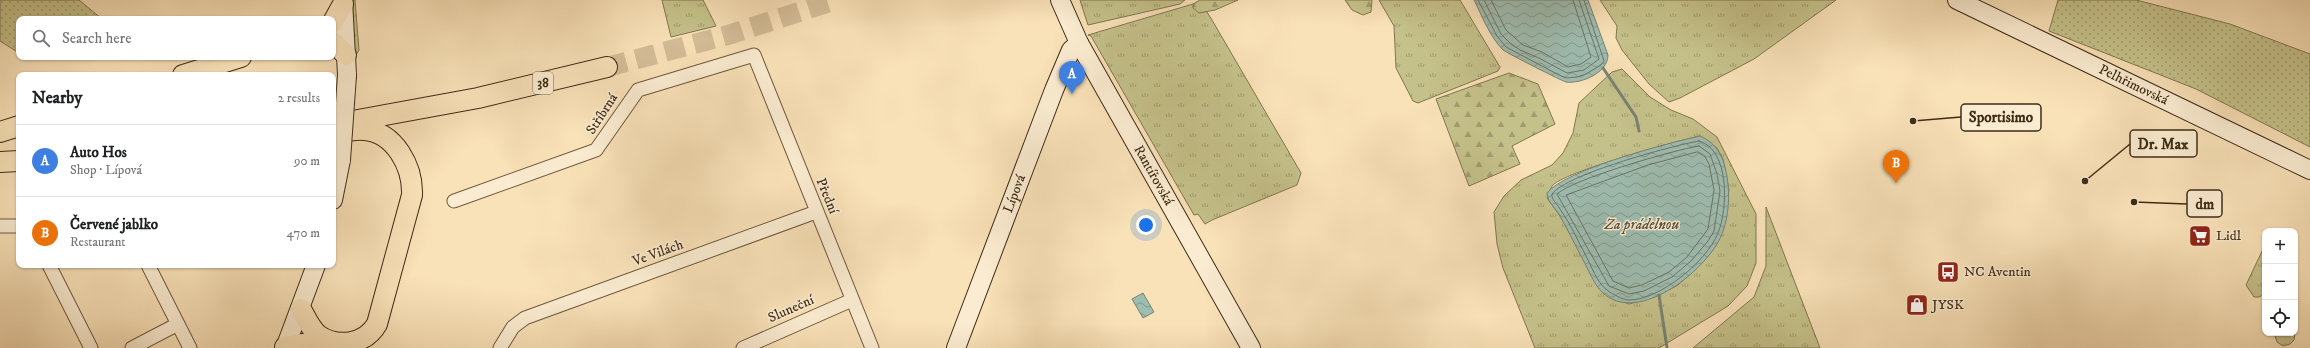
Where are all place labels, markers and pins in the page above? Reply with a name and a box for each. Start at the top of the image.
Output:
pin: A [1059,61,1085,94]
callout: Sportisimo [1961,104,2041,131]
callout: Dr. Max [2130,130,2197,157]
pin: B [1883,150,1909,183]
callout: dm [2187,190,2222,217]
supermarket icon: Lidl [2187,223,2213,249]
place label: Lidl [2216,227,2242,245]
bus stop icon: NC Aventin [1935,259,1961,285]
place label: NC Aventin [1964,263,2032,281]
shop icon: JYSK [1904,292,1930,318]
place label: JYSK [1930,296,1964,314]

